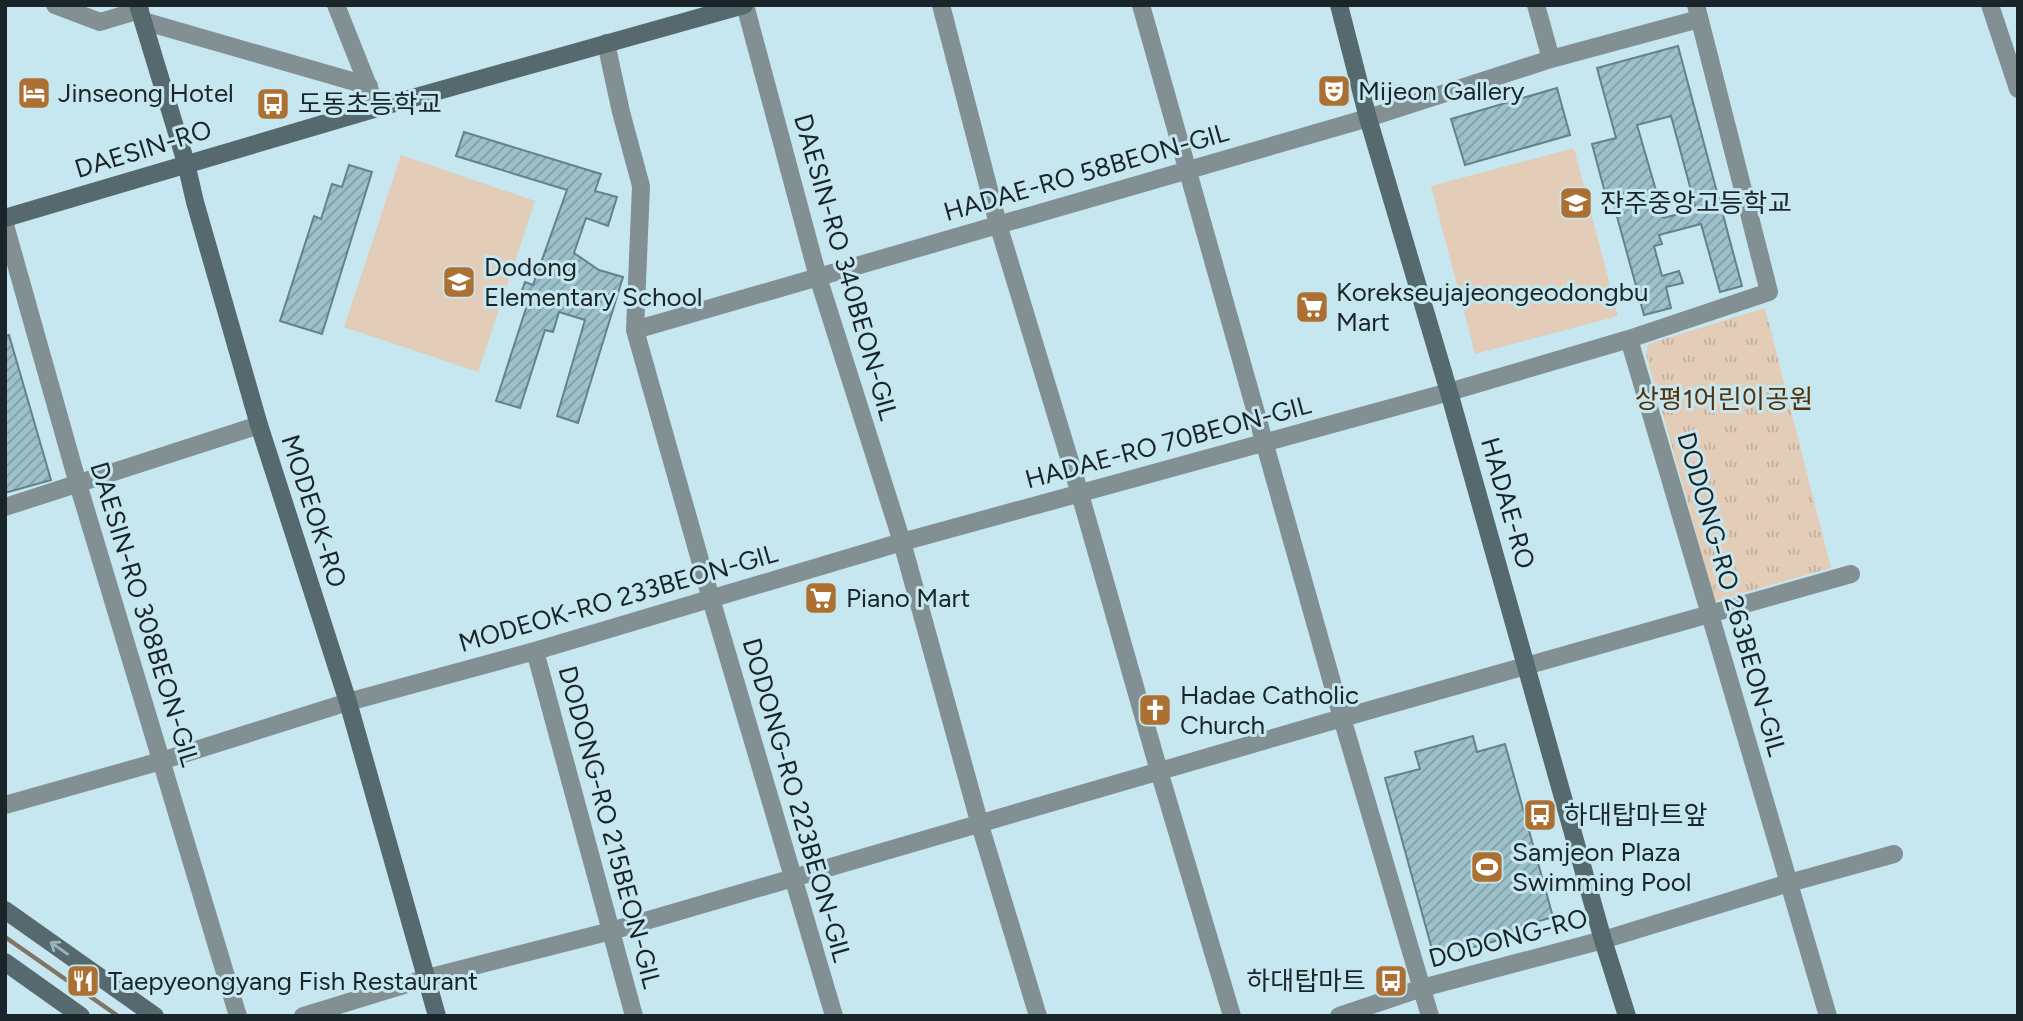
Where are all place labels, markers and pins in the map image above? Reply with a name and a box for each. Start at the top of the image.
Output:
theatre icon: Mijeon Gallery [1315,72,1353,110]
hotel icon: Jinseong Hotel [15,74,53,112]
place label: Mijeon Gallery [1358,75,1525,107]
place label: Jinseong Hotel [58,77,234,109]
bus stop icon: 도동초등학교 [254,85,292,123]
place label: 도동초등학교 [298,88,442,120]
school or university icon: 잔주중앙고등학교 [1557,184,1595,222]
place label: 잔주중앙고등학교 [1600,187,1791,219]
place label: Dodong Elementary School [484,251,702,313]
school or university icon: Dodong Elementary School [440,263,478,301]
place label: Korekseujajeongeodongbu Mart [1336,276,1649,338]
supermarket icon: Korekseujajeongeodongbu Mart [1293,288,1331,326]
supermarket icon: Piano Mart [802,579,840,617]
place label: Piano Mart [846,582,970,614]
place label: Hadae Catholic Church [1180,679,1359,741]
church icon: Hadae Catholic Church [1136,691,1174,729]
bus stop icon: 하대탑마트앞 [1521,796,1559,834]
place label: 하대탑마트앞 [1564,799,1708,831]
place label: Samjeon Plaza Swimming Pool [1512,836,1692,898]
sports icon: Samjeon Plaza Swimming Pool [1468,848,1506,886]
restaurant icon: Taepyeongyang Fish Restaurant [64,962,102,1000]
bus stop icon: 하대탑마트 [1372,962,1410,1000]
place label: Taepyeongyang Fish Restaurant [108,965,478,997]
place label: 하대탑마트 [1246,965,1366,997]

